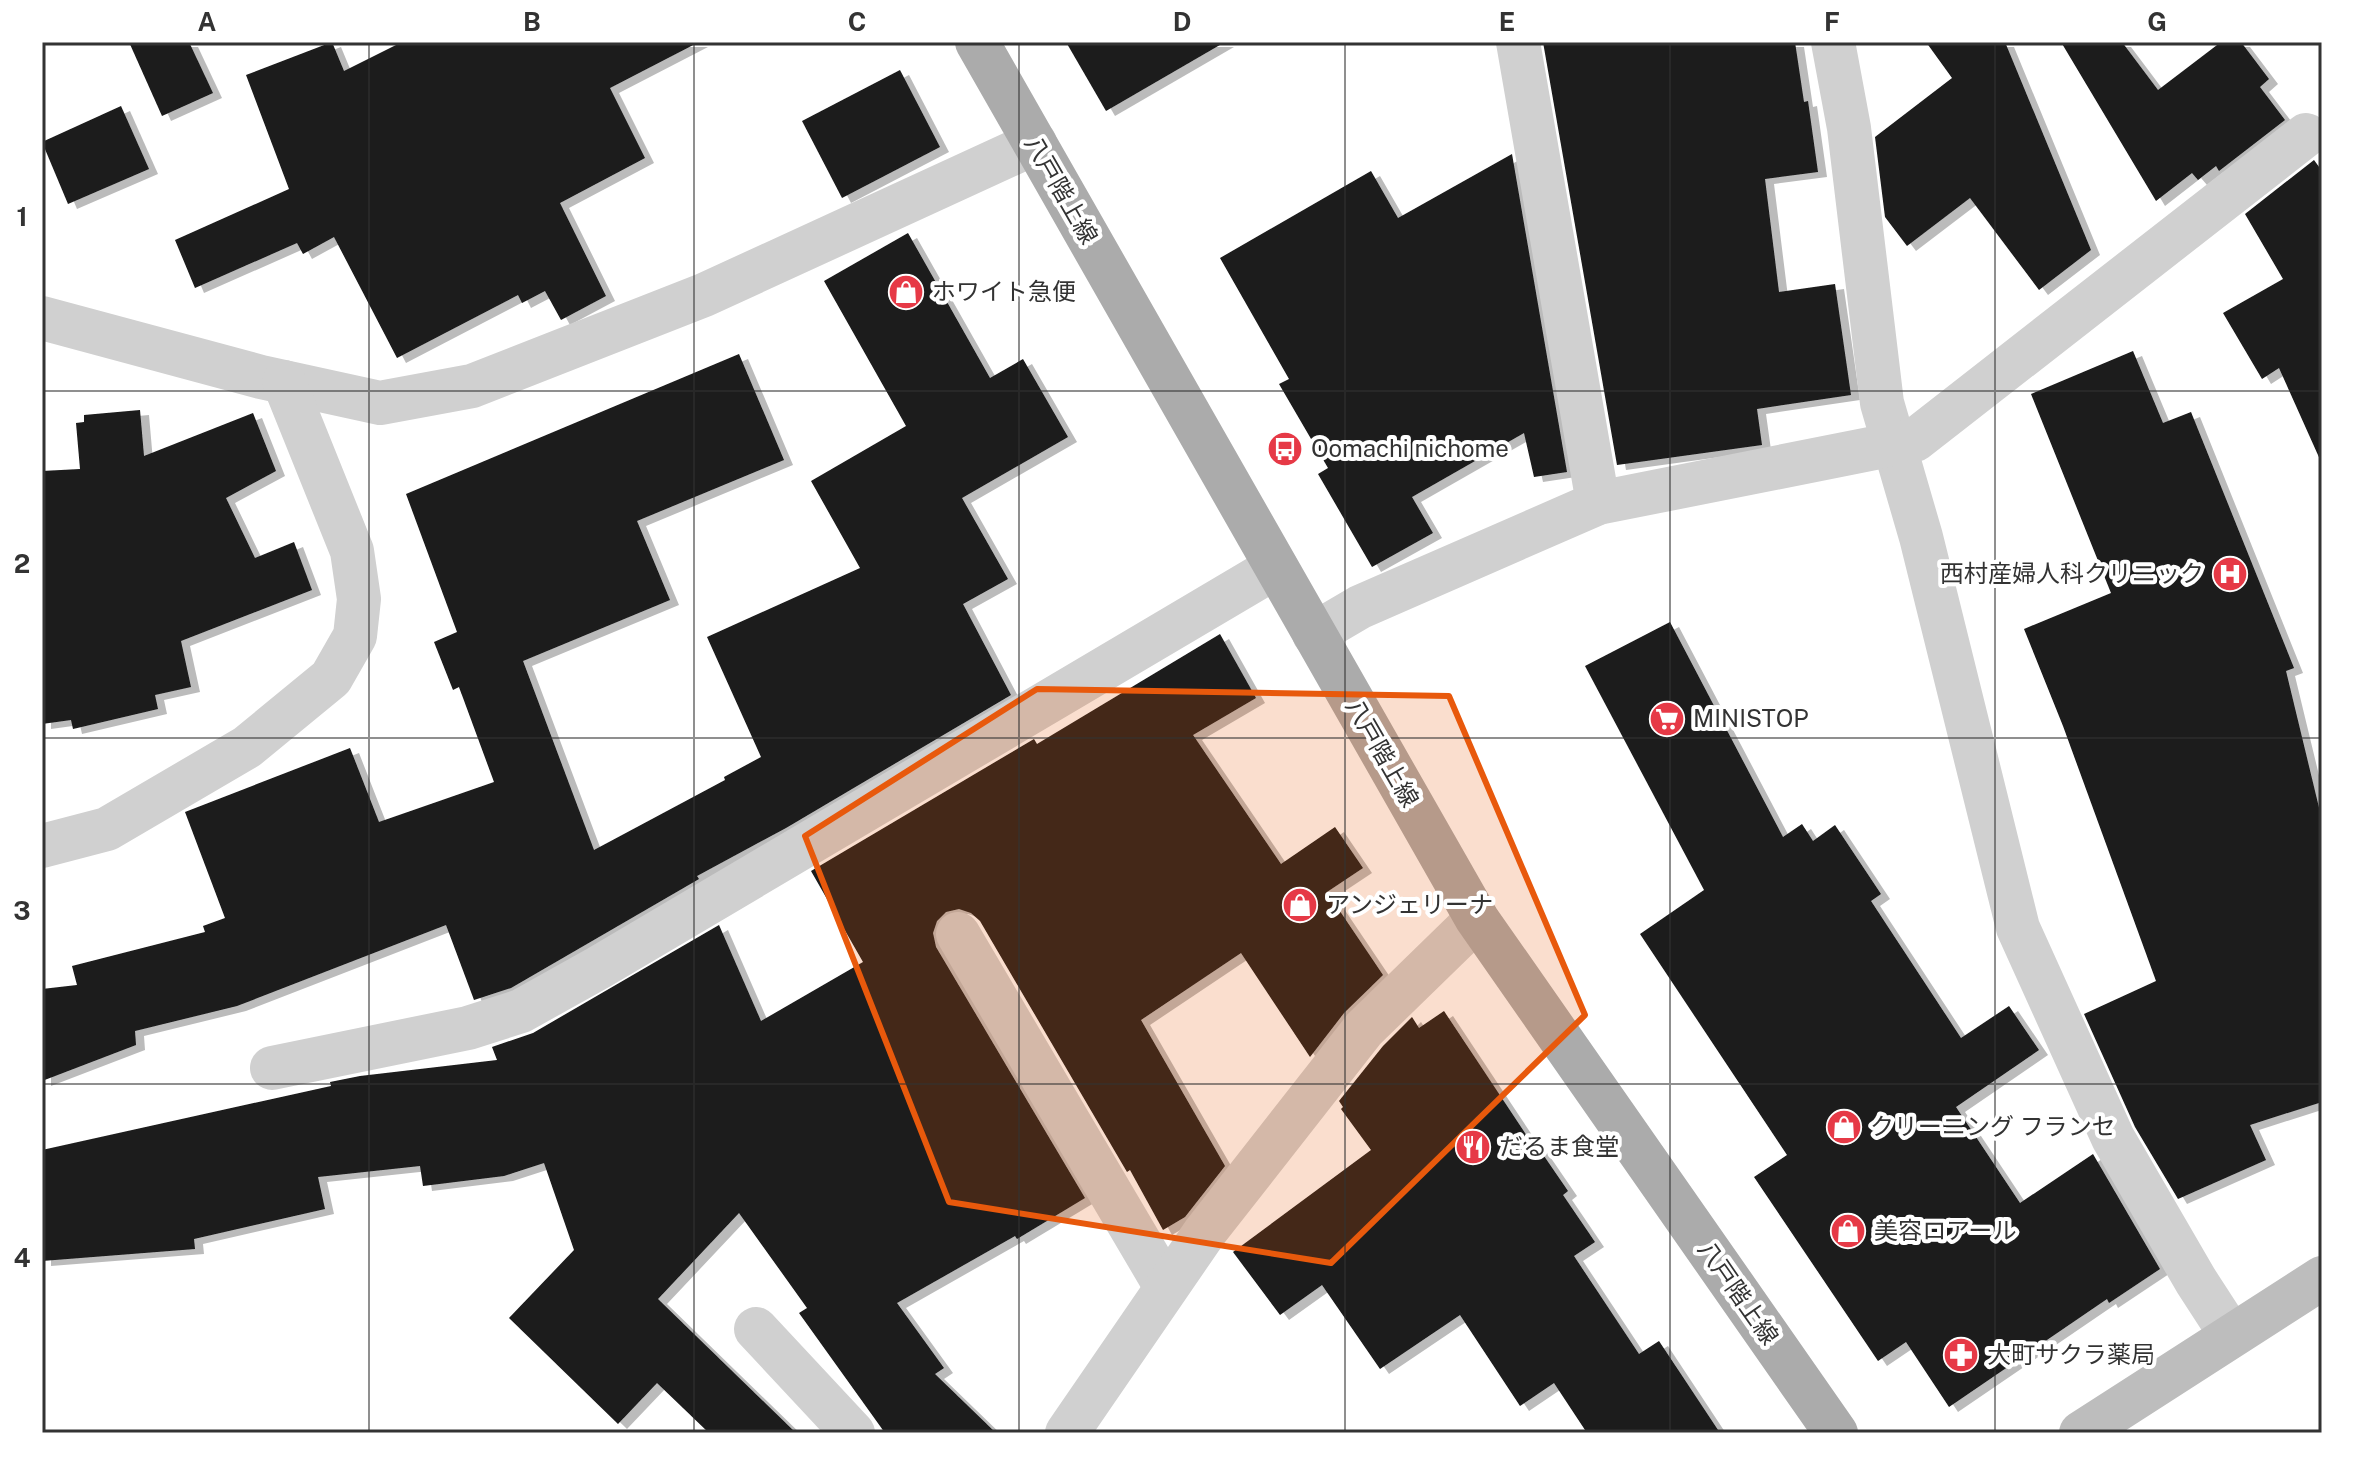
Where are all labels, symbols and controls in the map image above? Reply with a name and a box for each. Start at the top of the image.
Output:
text: A [198,6,217,37]
text: B [523,6,541,37]
text: C [848,6,866,37]
text: D [1173,6,1191,37]
text: E [1499,6,1515,37]
text: F [1824,6,1840,37]
text: G [2147,6,2167,37]
street label: 八戸階上線 [1020,131,1104,248]
text: 1 [16,201,28,232]
shop icon: ホワイト急便 [887,273,925,311]
place label: ホワイト急便 [932,277,1076,305]
bus stop icon: Oomachi nichome [1266,430,1304,468]
place label: Oomachi nichome [1311,434,1509,462]
text: 2 [14,548,30,579]
hospital icon: 西村産婦人科クリニック [2211,555,2249,593]
place label: 西村産婦人科クリニック [1940,559,2204,587]
street label: 八戸階上線 [1341,694,1425,811]
supermarket icon: MINISTOP [1648,700,1686,738]
place label: MINISTOP [1693,704,1809,732]
shop icon: アンジェリーナ [1281,886,1319,924]
place label: アンジェリーナ [1326,890,1493,918]
text: 3 [13,895,31,926]
shop icon: クリーニング フランセ [1825,1108,1863,1146]
place label: クリーニング フランセ [1870,1112,2116,1140]
restaurant icon: だるま食堂 [1454,1128,1492,1166]
place label: だるま食堂 [1499,1132,1619,1160]
shop icon: 美容ロアール [1829,1212,1867,1250]
place label: 美容ロアール [1874,1216,2017,1244]
street label: 八戸階上線 [1693,1235,1785,1350]
text: 4 [13,1242,31,1273]
pharmacy icon: 大町サクラ薬局 [1942,1336,1980,1374]
place label: 大町サクラ薬局 [1987,1340,2155,1368]

